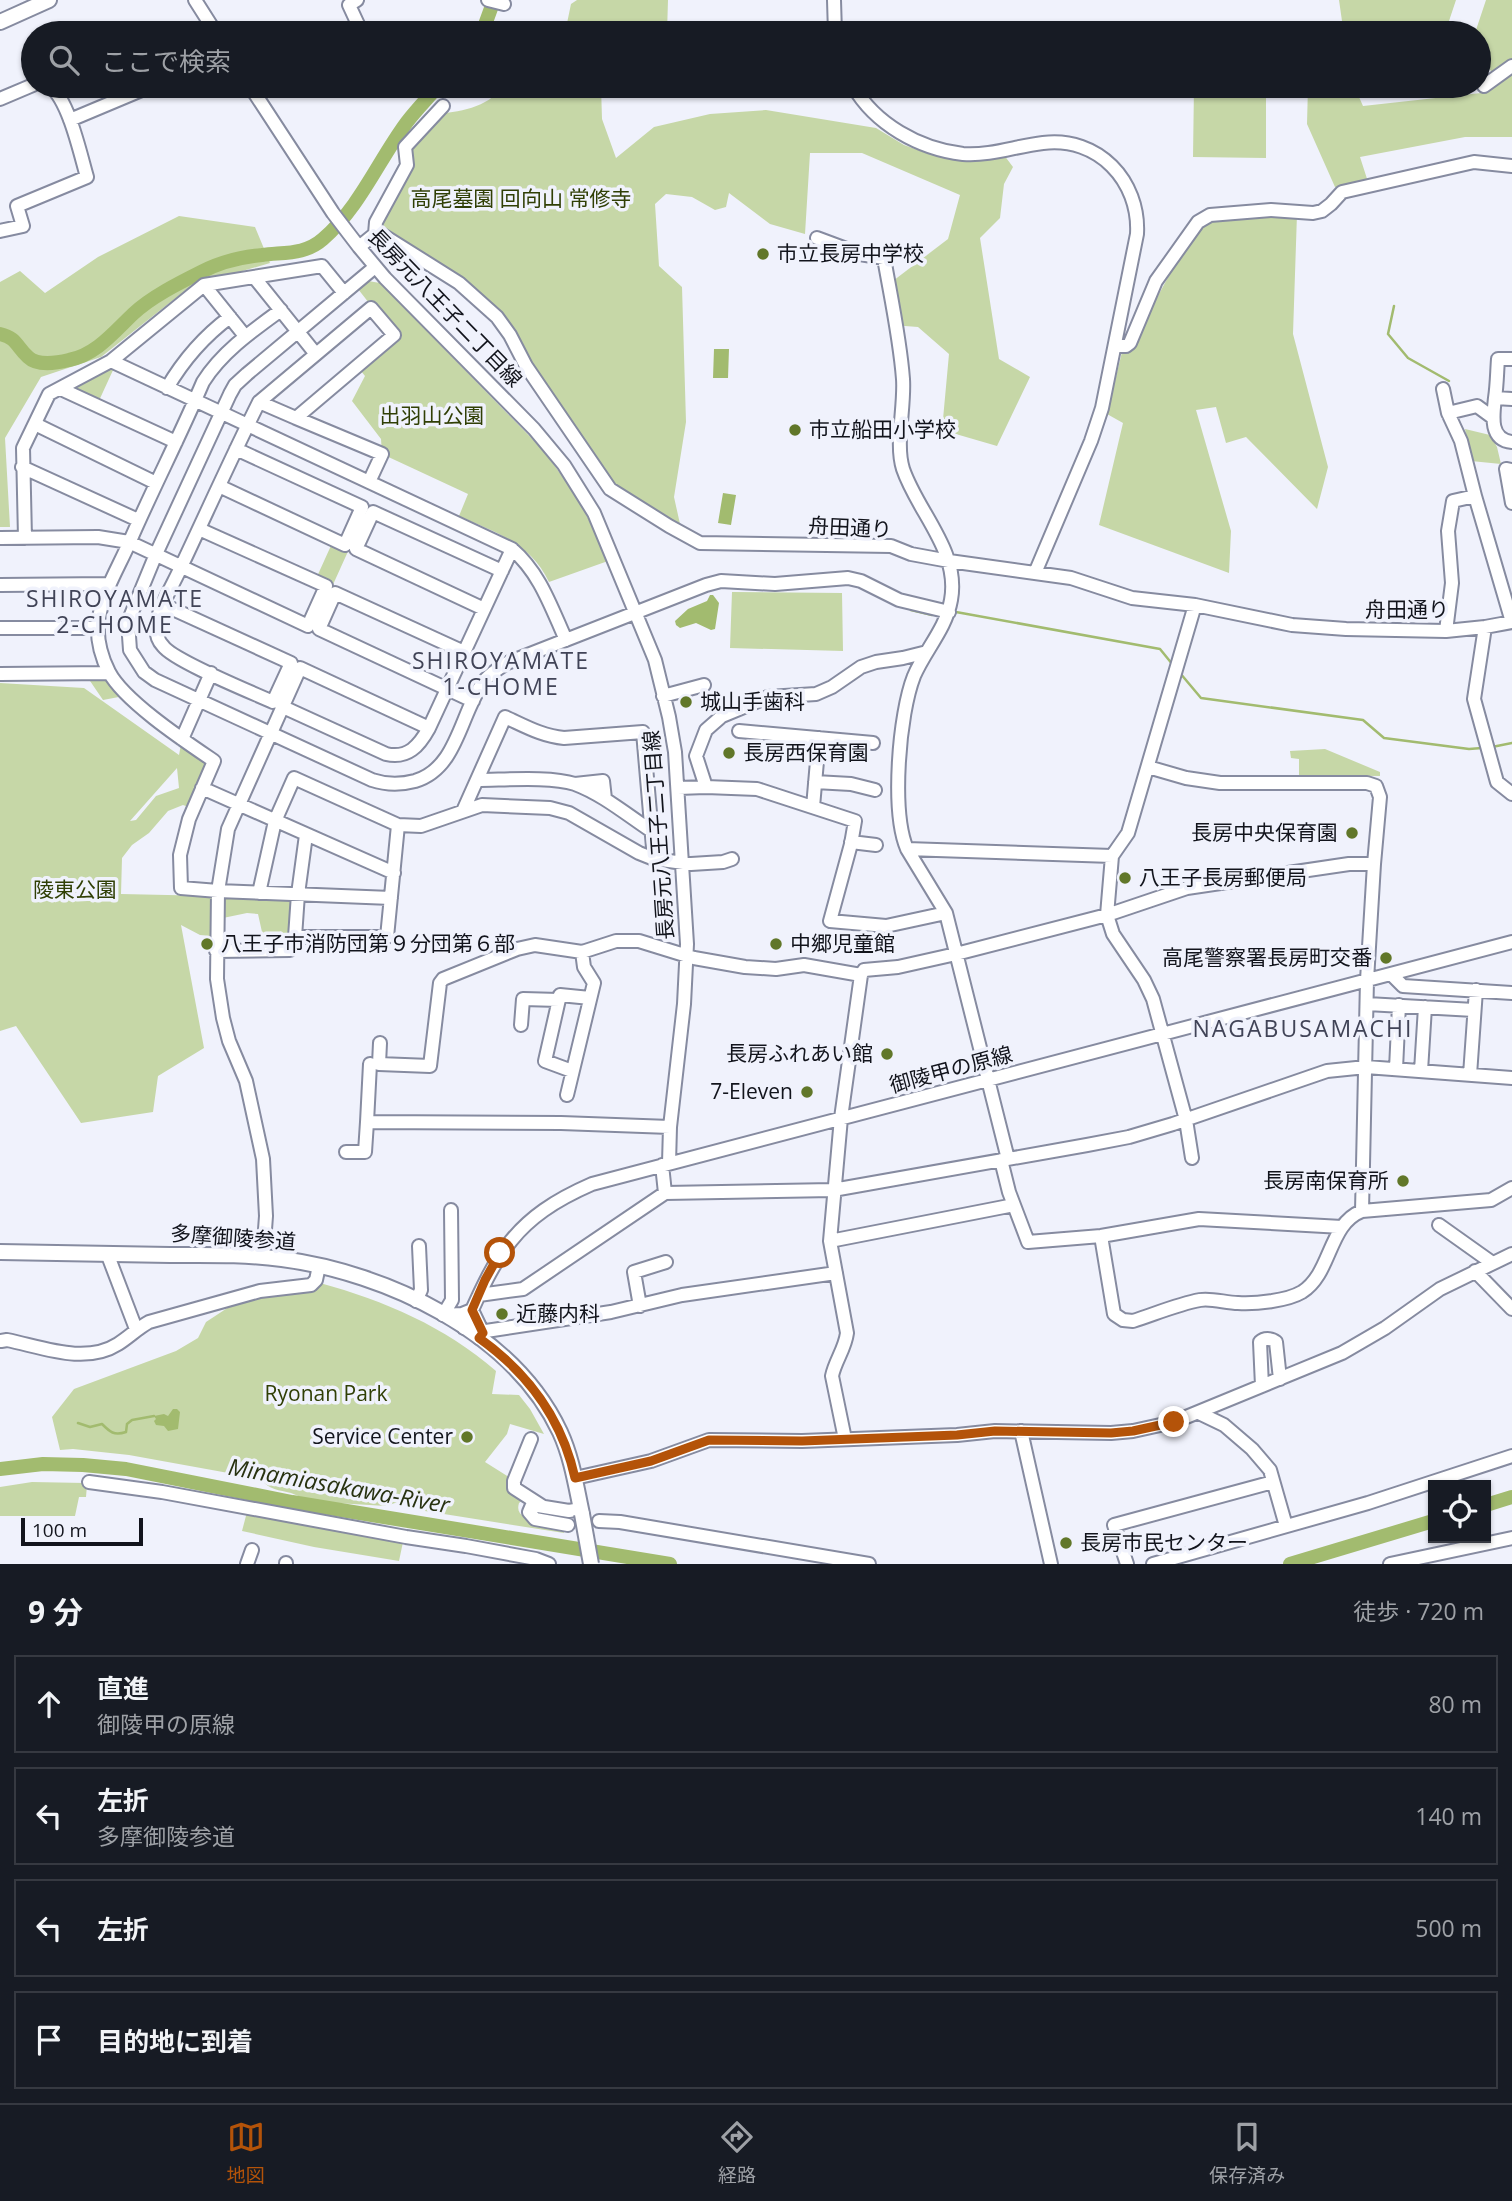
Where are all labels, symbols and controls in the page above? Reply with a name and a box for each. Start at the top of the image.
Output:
search box [21,21,1491,98]
icon: search [45,41,83,79]
text: ここで検索 [101,43,231,79]
park label: 高尾墓園 回向山 常修寺 [411,184,631,212]
street label: 長房元八王子二丁目線 [363,222,529,393]
place label: 市立長房中学校 [777,239,924,267]
marker: 市立長房中学校 [755,246,771,262]
park label: 出羽山公園 [380,401,485,429]
place label: 市立船田小学校 [809,415,956,443]
marker: 市立船田小学校 [787,422,803,438]
street label: 舟田通り [807,511,893,543]
district label: SHIROYAMATE 2-CHOME [26,582,204,640]
street label: 舟田通り [1365,595,1449,623]
district label: SHIROYAMATE 1-CHOME [412,644,590,702]
place label: 城山手歯科 [700,687,805,715]
marker: 城山手歯科 [678,694,694,710]
street label: 長房元八王子二丁目線 [637,729,679,941]
place label: 長房西保育園 [743,738,869,766]
marker: 長房西保育園 [721,745,737,761]
place label: 長房中央保育園 [1191,818,1338,846]
marker: 長房中央保育園 [1344,825,1360,841]
place label: 八王子長房郵便局 [1139,863,1307,891]
marker: 八王子長房郵便局 [1117,870,1133,886]
park label: 陵東公園 [33,875,117,903]
place label: 八王子市消防団第９分団第６部 [221,929,515,957]
place label: 中郷児童館 [790,929,895,957]
marker: 八王子市消防団第９分団第６部 [199,936,215,952]
marker: 中郷児童館 [768,936,784,952]
place label: 高尾警察署長房町交番 [1162,943,1372,971]
marker: 高尾警察署長房町交番 [1378,950,1394,966]
district label: NAGABUSAMACHI [1192,1012,1414,1044]
place label: 長房ふれあい館 [726,1039,873,1067]
street label: 御陵甲の原線 [886,1039,1015,1099]
marker: 長房ふれあい館 [879,1046,895,1062]
place label: 7-Eleven [710,1077,793,1105]
marker: 7-Eleven [799,1084,815,1100]
place label: 長房南保育所 [1263,1166,1389,1194]
marker: 長房南保育所 [1395,1173,1411,1189]
street label: 多摩御陵参道 [169,1219,297,1255]
route start [484,1237,515,1268]
place label: 近藤内科 [516,1299,600,1327]
marker: 近藤内科 [494,1306,510,1322]
park label: Ryonan Park [265,1379,387,1407]
route end [1158,1406,1189,1437]
place label: Service Center [312,1422,453,1450]
marker: Service Center [459,1429,475,1445]
water label: Minamiasakawa-River [226,1450,453,1520]
map controls [1428,1480,1491,1543]
button: locate [1428,1480,1491,1543]
scale bar [21,1515,144,1547]
text: 100 m [32,1517,87,1543]
place label: 長房市民センター [1080,1528,1248,1556]
marker: 長房市民センター [1058,1535,1074,1551]
text: 9 分 [28,1591,83,1632]
text: 徒歩 · 720 m [1353,1595,1484,1627]
text: 直進 [97,1670,149,1706]
icon: ahead [30,1685,68,1723]
text: 80 m [1428,1688,1482,1720]
text: 御陵甲の原線 [97,1708,235,1740]
text: 左折 [97,1782,149,1818]
icon: left [30,1797,68,1835]
text: 140 m [1415,1800,1482,1832]
text: 多摩御陵参道 [97,1820,235,1852]
icon: left [30,1909,68,1947]
text: 左折 [97,1911,149,1947]
text: 500 m [1415,1912,1482,1944]
icon: arrive [30,2021,68,2059]
text: 目的地に到着 [97,2023,253,2059]
tab: 地図 [227,2118,265,2188]
tab: 経路 [718,2118,756,2188]
tab: 保存済み [1209,2118,1285,2188]

